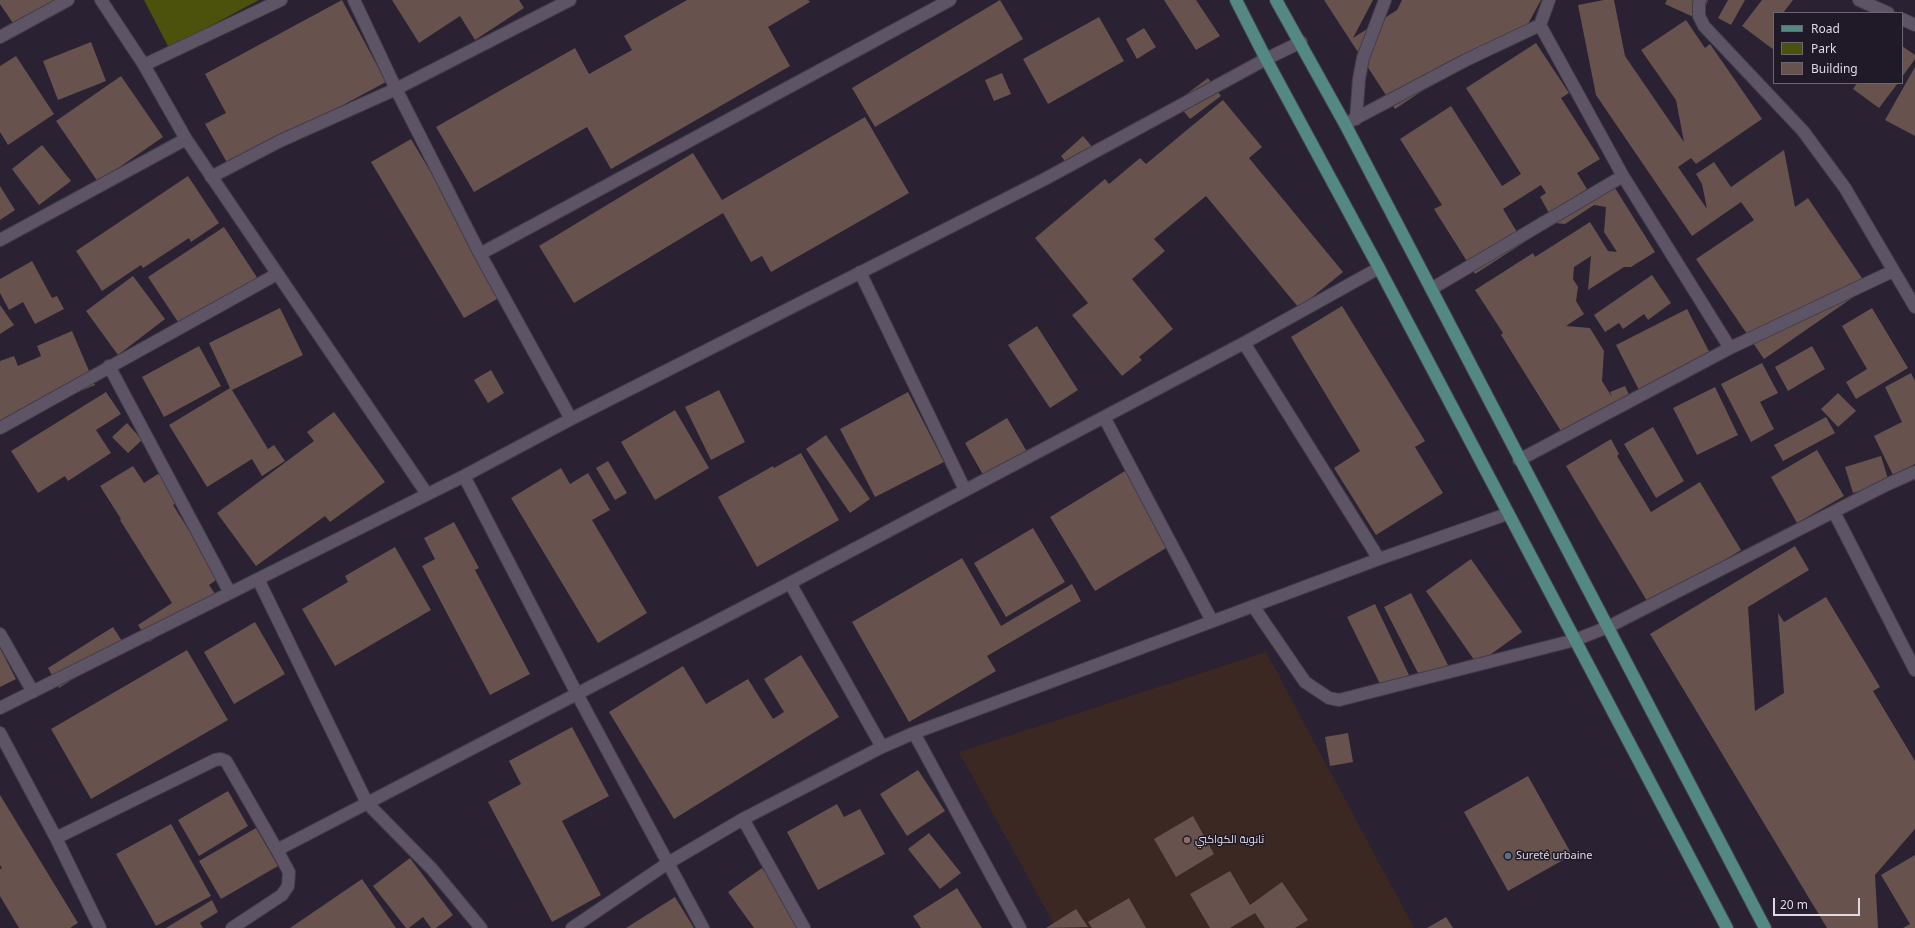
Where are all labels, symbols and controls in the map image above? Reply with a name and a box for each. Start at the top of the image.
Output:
legend [1773,12,1903,84]
text: Road [1811,20,1840,37]
text: Park [1811,40,1836,57]
text: Building [1811,60,1858,77]
place label: ثانوية الكواكبي [1195,833,1264,847]
marker: ثانوية الكواكبي [1182,835,1192,845]
place label: Sureté urbaine [1516,849,1593,863]
marker: Sureté urbaine [1503,851,1513,861]
scale bar [1775,890,1862,916]
text: 20 m [1780,896,1808,913]

